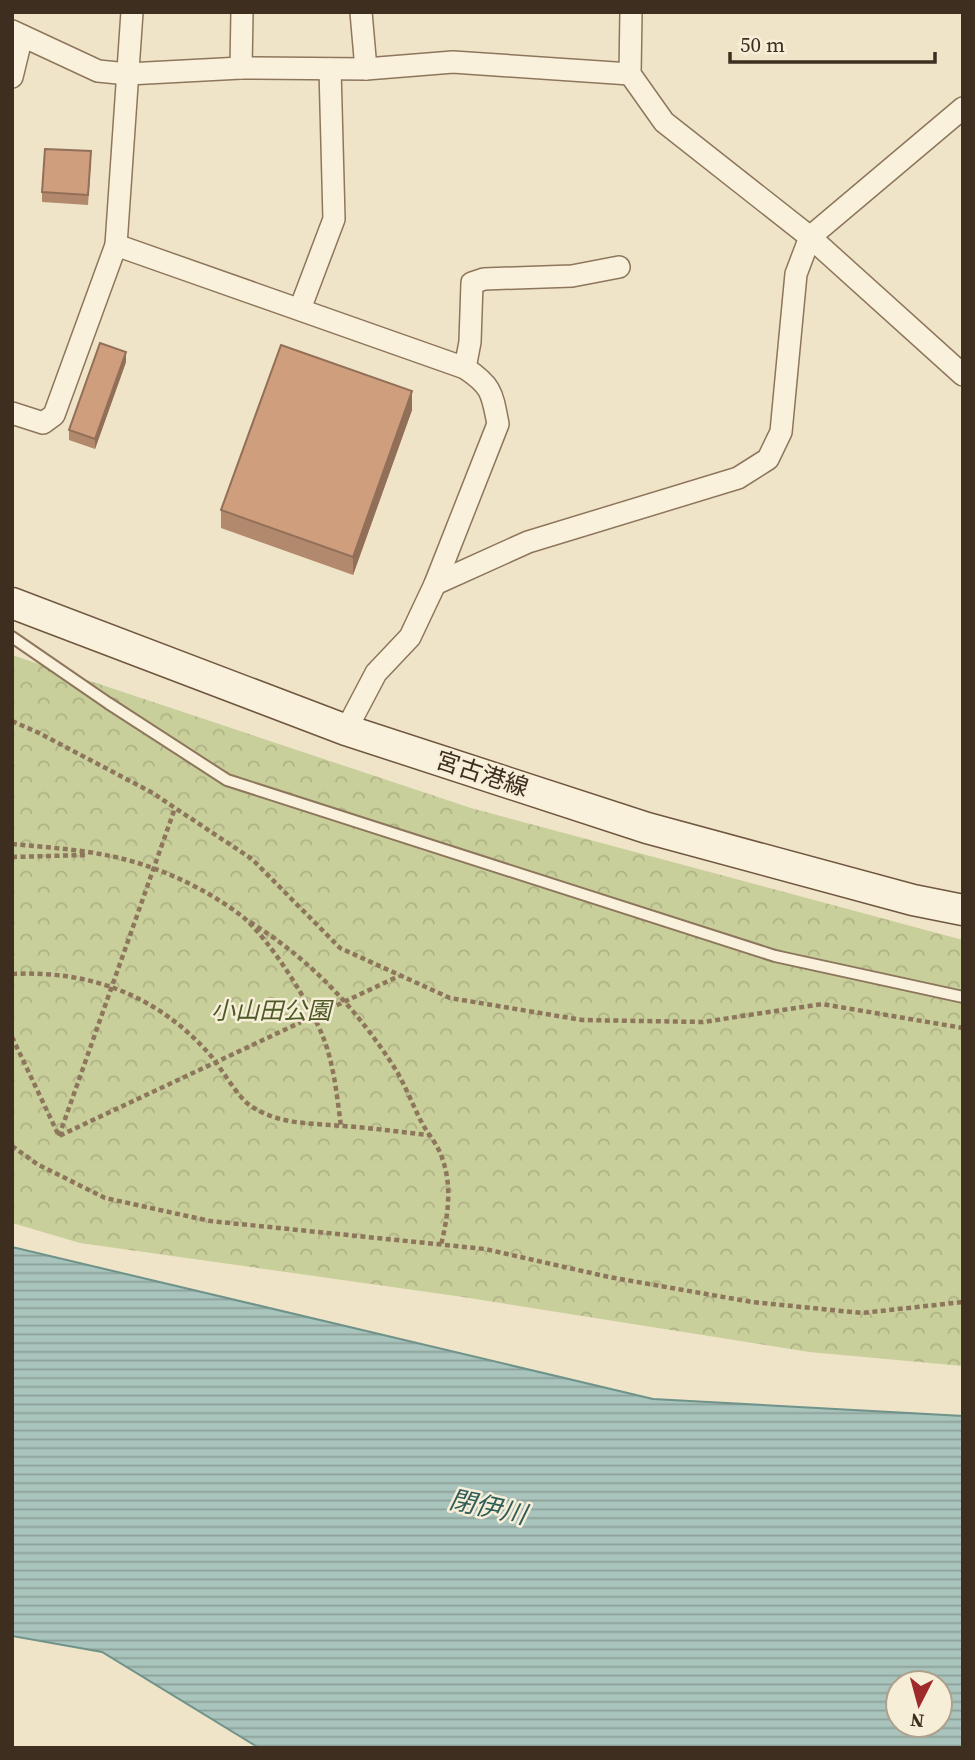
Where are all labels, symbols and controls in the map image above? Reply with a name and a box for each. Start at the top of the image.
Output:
scale bar [730,21,935,65]
text: 50 m [740,30,785,59]
street label: 宮古港線 [431,743,533,804]
park label: 小山田公園 [211,994,334,1027]
water label: 閉伊川 [446,1481,533,1533]
north arrow [884,1669,954,1739]
text: N [909,1707,925,1735]

